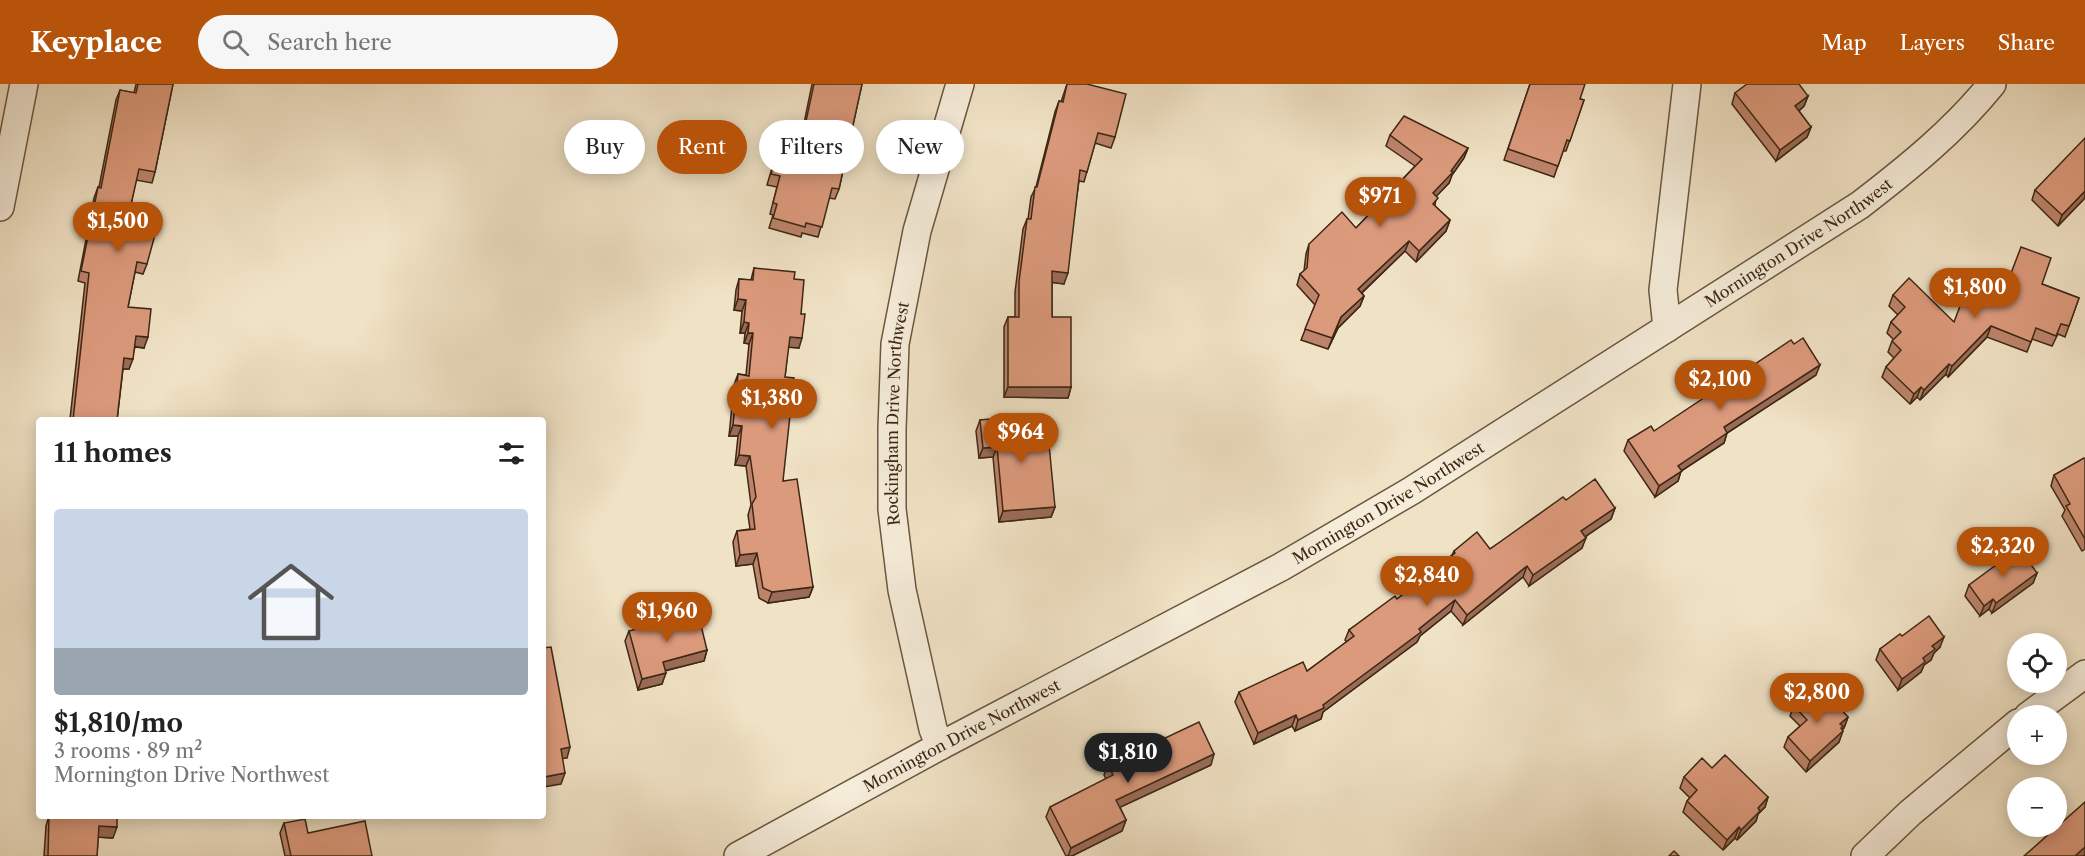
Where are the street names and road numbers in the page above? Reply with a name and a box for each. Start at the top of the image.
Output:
street label: Mornington Drive Northwest [1701,173,1897,311]
street label: Rockingham Drive Northwest [881,300,913,527]
street label: Mornington Drive Northwest [1289,437,1488,568]
street label: Mornington Drive Northwest [860,675,1064,796]

